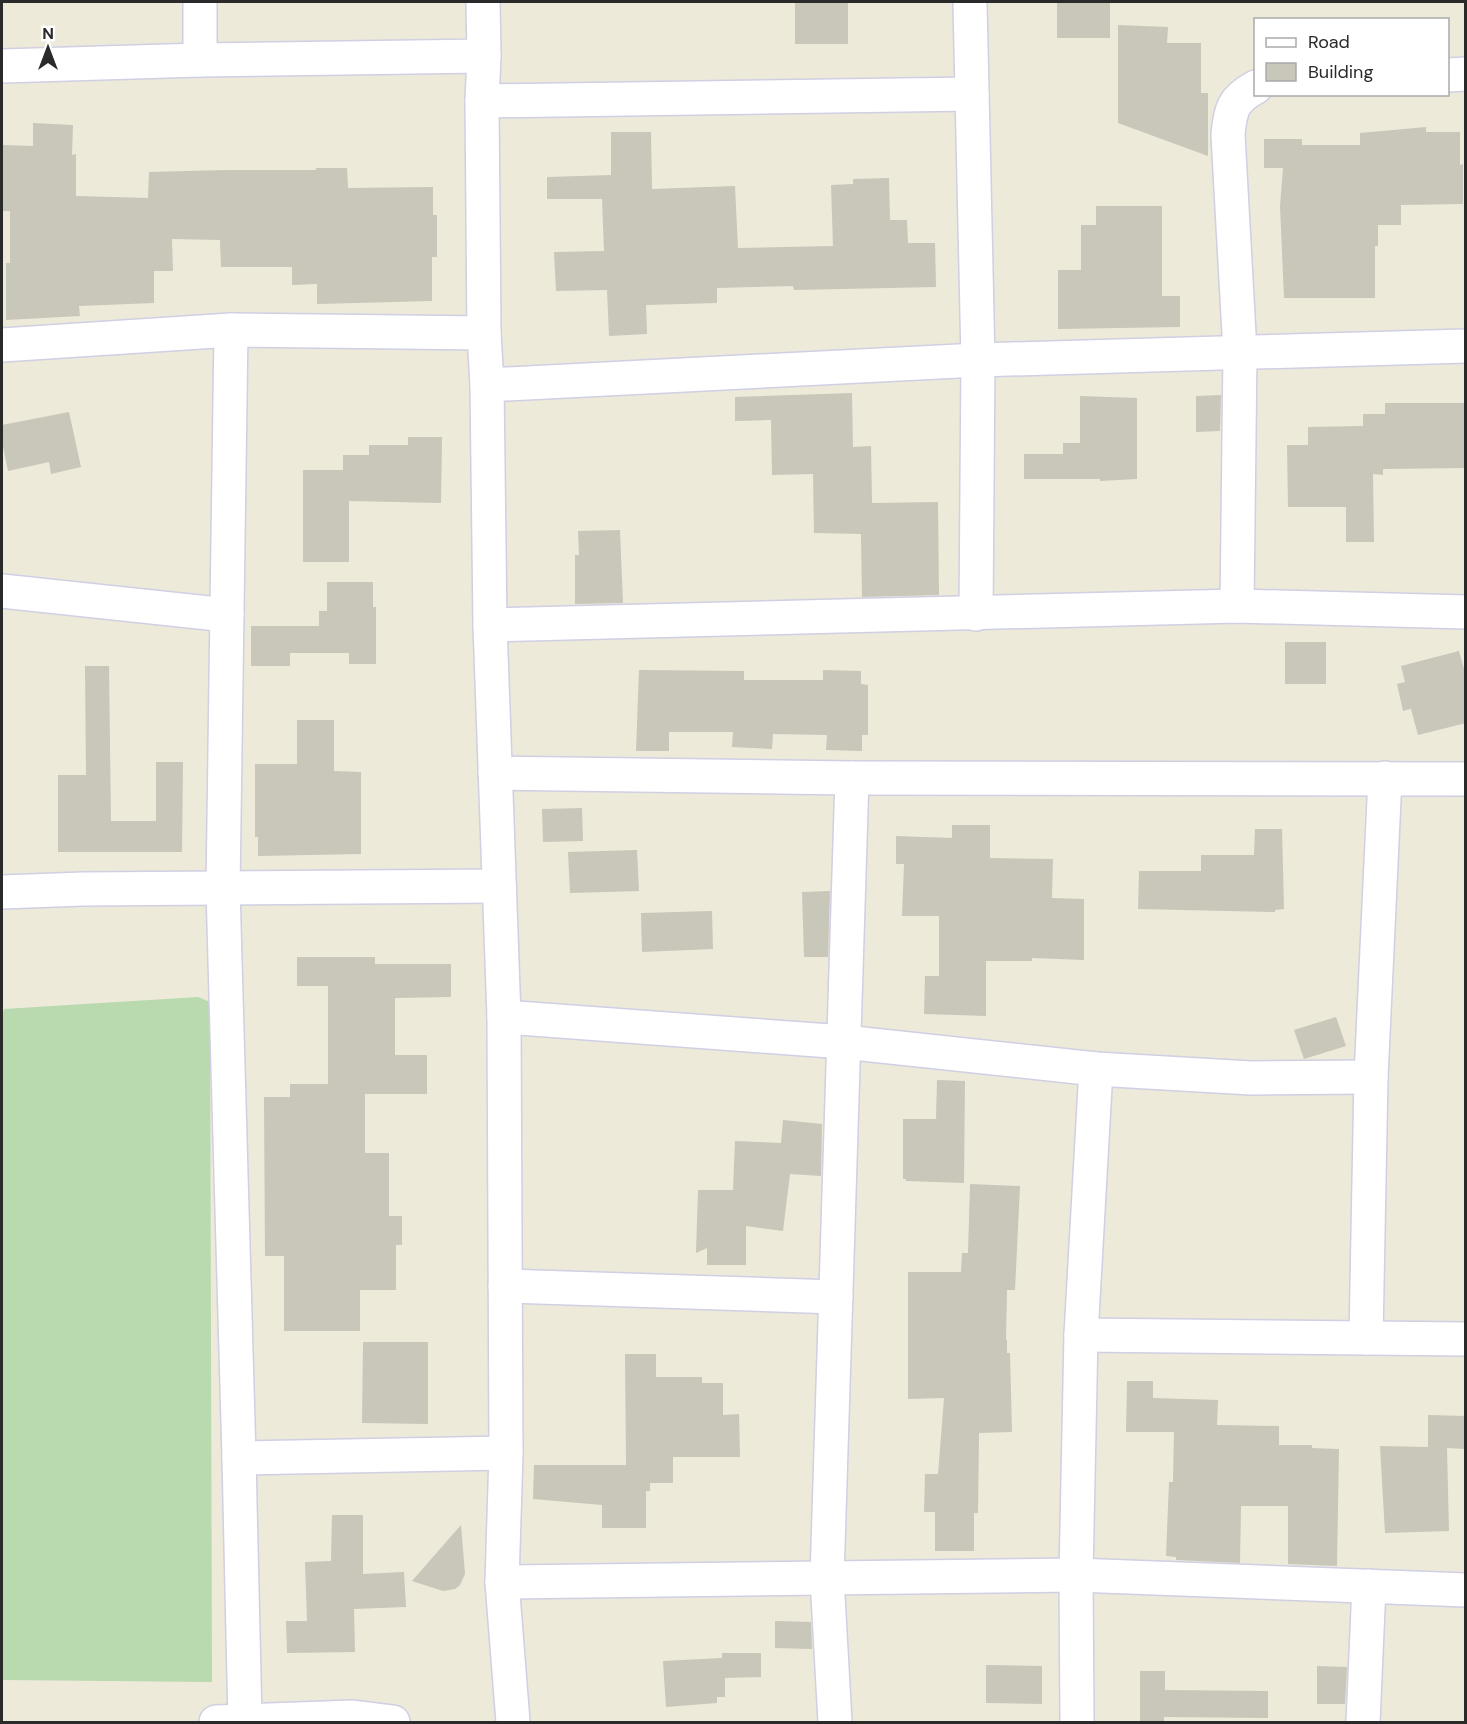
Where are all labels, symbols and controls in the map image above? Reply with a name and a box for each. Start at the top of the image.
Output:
north arrow [18,18,78,78]
legend [1254,18,1449,96]
text: N [42,23,54,44]
text: Road [1308,30,1350,54]
text: Building [1308,60,1373,84]

